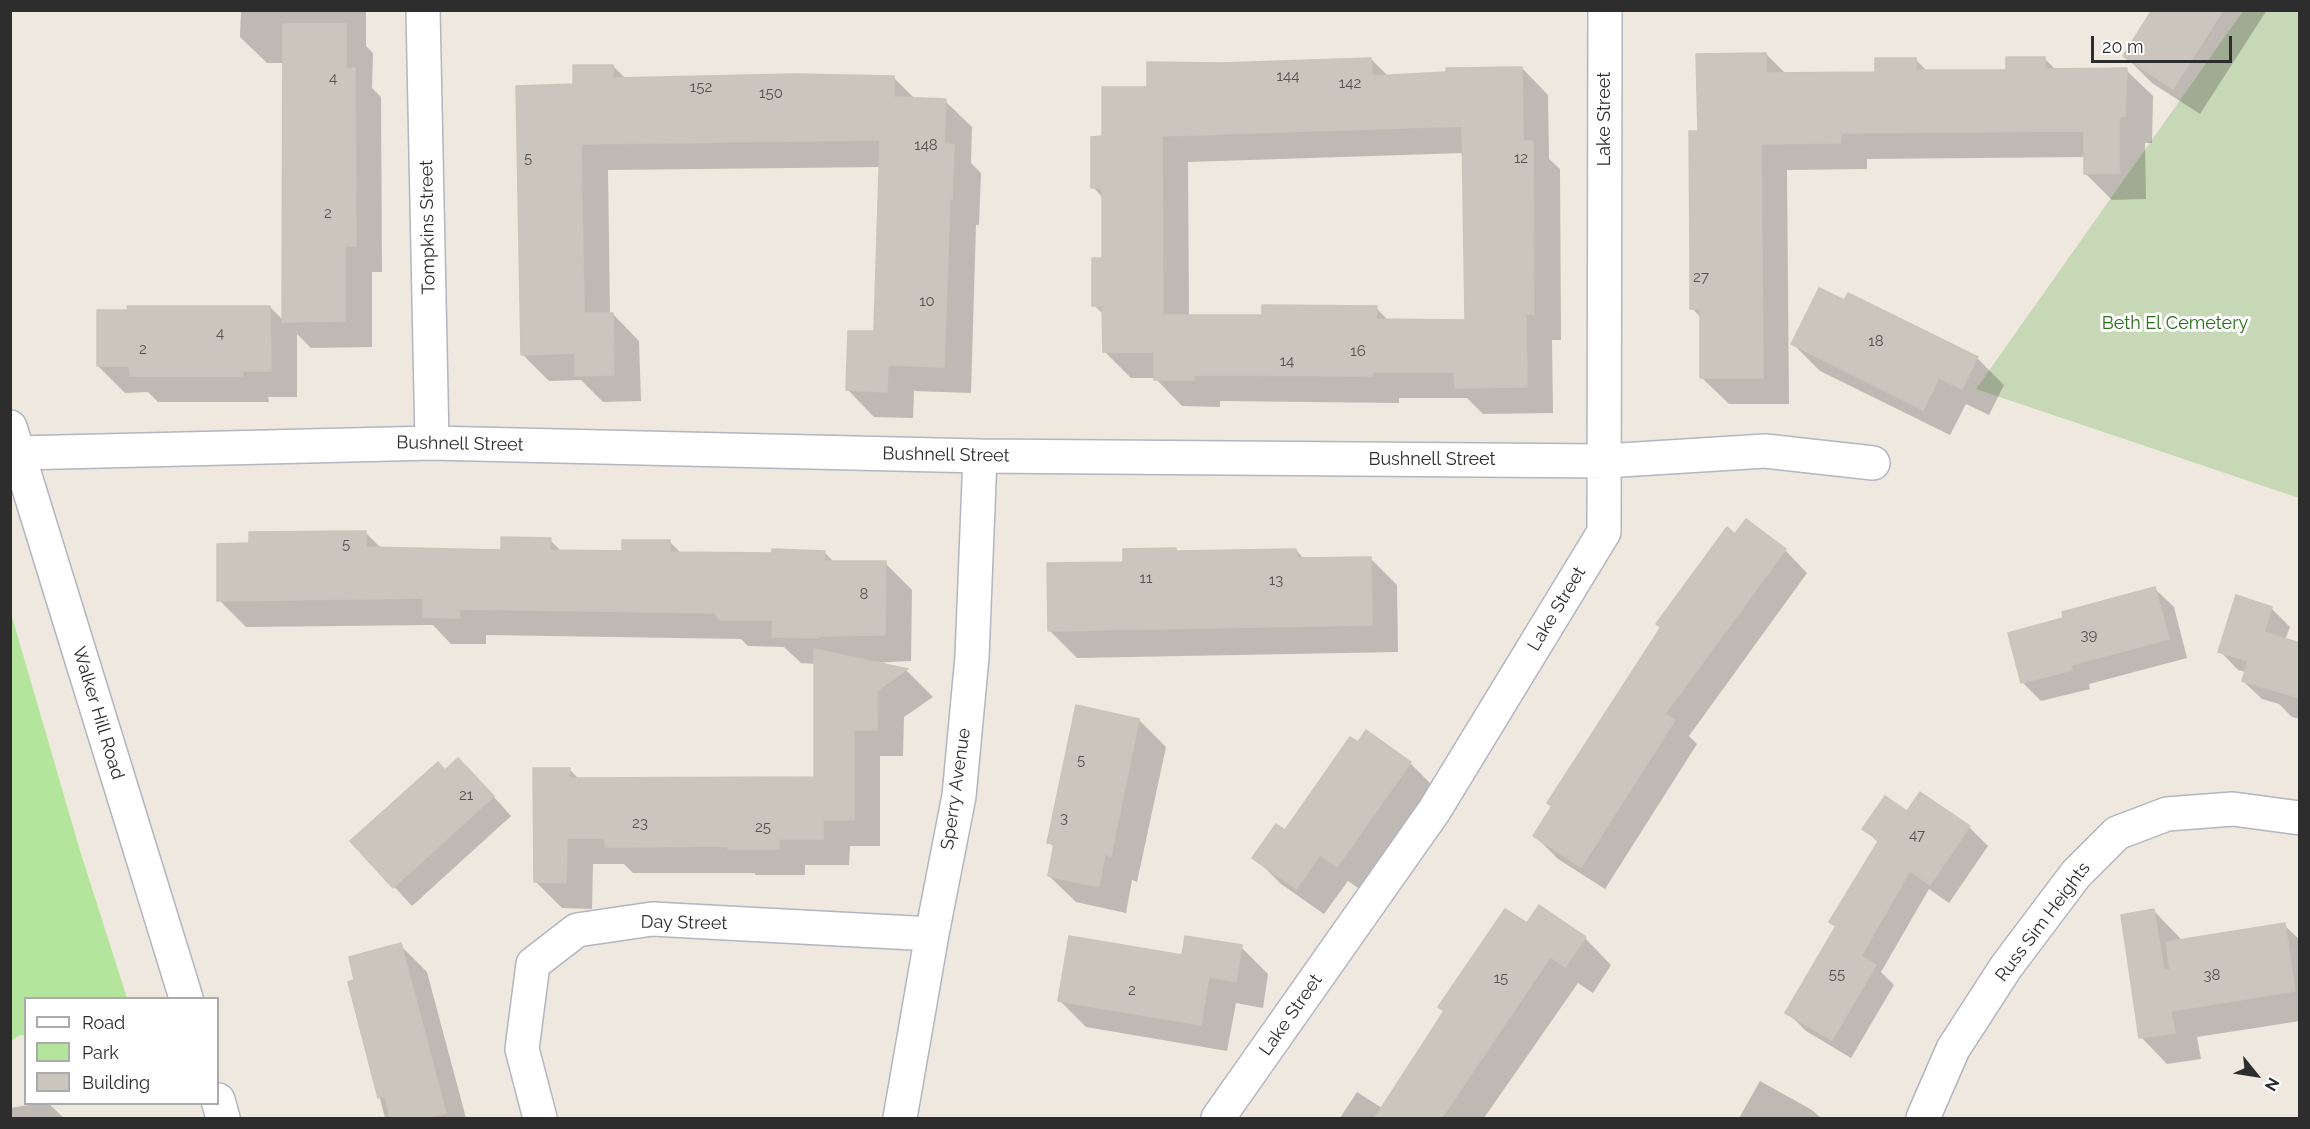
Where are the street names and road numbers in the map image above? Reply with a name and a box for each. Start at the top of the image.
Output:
street label: Lake Street [1594,72,1616,166]
street label: Tompkins Street [416,160,440,294]
street label: Bushnell Street [396,432,524,456]
street label: Bushnell Street [882,443,1010,467]
street label: Bushnell Street [1368,449,1496,471]
street label: Lake Street [1523,563,1591,655]
street label: Walker Hill Road [68,644,128,782]
street label: Sperry Avenue [937,727,975,851]
street label: Russ Sim Heights [1991,858,2095,986]
street label: Day Street [641,911,727,935]
street label: Lake Street [1255,970,1327,1060]

